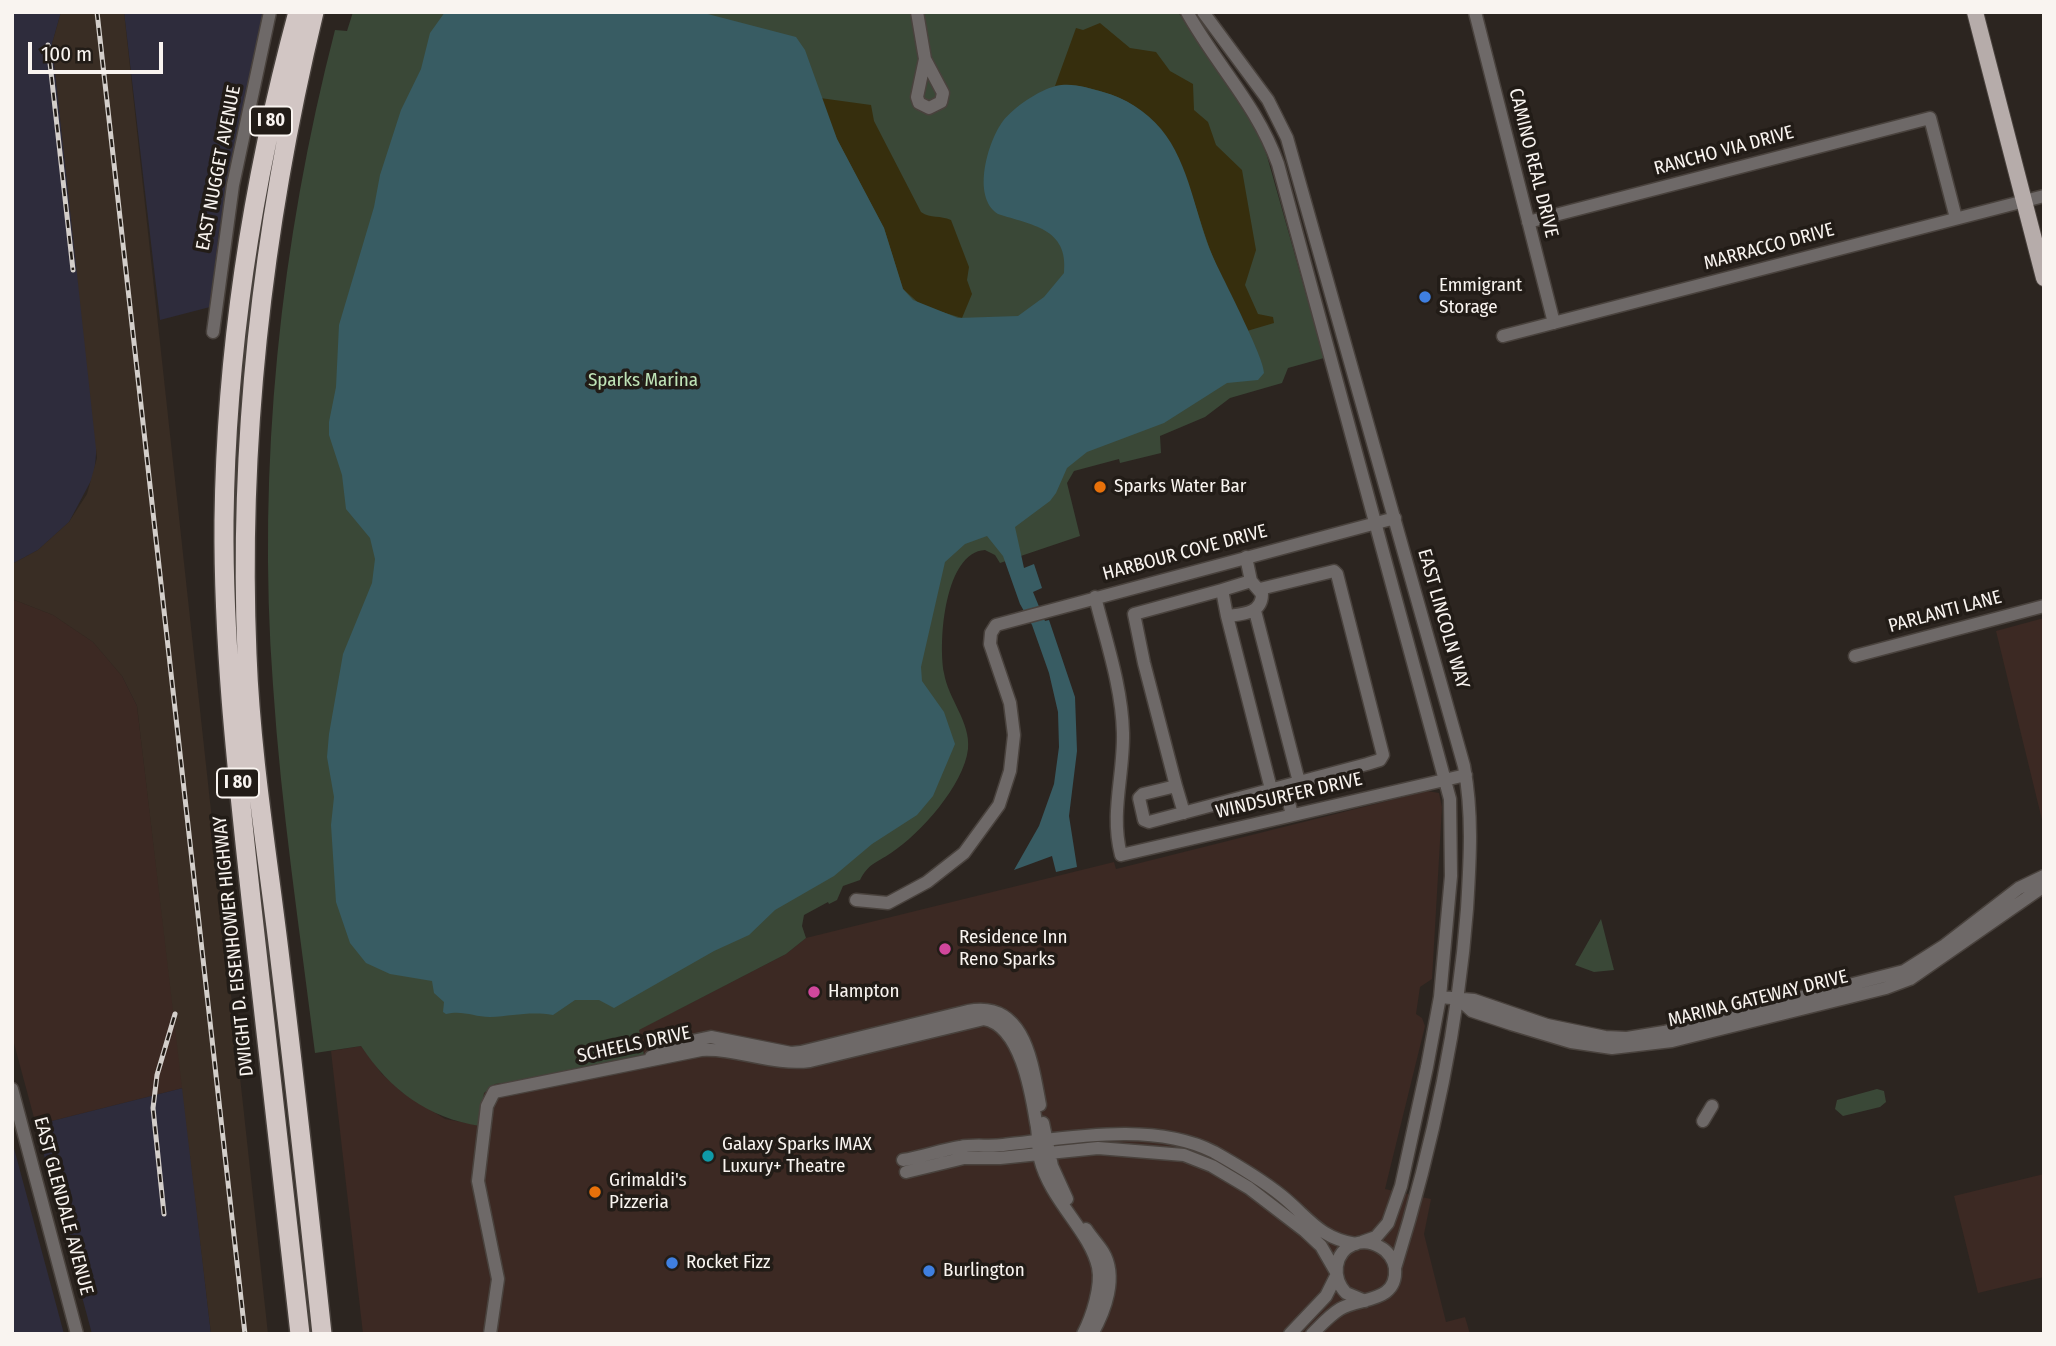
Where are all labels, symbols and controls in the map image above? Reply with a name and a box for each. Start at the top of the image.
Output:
scale bar [32,28,166,72]
text: 100 m [41,41,92,67]
street label: EAST NUGGET AVENUE [192,83,246,253]
street label: CAMINO REAL DRIVE [1503,86,1563,240]
road number: I 80 [250,106,292,136]
street label: RANCHO VIA DRIVE [1652,121,1796,181]
street label: MARRACCO DRIVE [1701,219,1837,275]
place label: Emmigrant Storage [1439,275,1522,319]
marker: Emmigrant Storage [1417,289,1433,305]
park label: Sparks Marina [588,370,698,392]
place label: Sparks Water Bar [1114,476,1246,498]
marker: Sparks Water Bar [1092,479,1108,495]
street label: HARBOUR COVE DRIVE [1100,520,1270,586]
street label: EAST LINCOLN WAY [1412,546,1474,692]
street label: PARLANTI LANE [1886,586,2004,638]
road number: I 80 [217,768,259,798]
street label: WINDSURFER DRIVE [1213,768,1365,824]
street label: DWIGHT D. EISENHOWER HIGHWAY [209,815,259,1077]
place label: Residence Inn Reno Sparks [959,927,1068,971]
marker: Residence Inn Reno Sparks [937,941,953,957]
street label: MARINA GATEWAY DRIVE [1666,966,1850,1032]
place label: Hampton [828,981,899,1003]
marker: Hampton [806,984,822,1000]
street label: SCHEELS DRIVE [575,1022,693,1068]
street label: EAST GLENDALE AVENUE [28,1114,98,1298]
place label: Galaxy Sparks IMAX Luxury+ Theatre [722,1134,872,1178]
marker: Galaxy Sparks IMAX Luxury+ Theatre [700,1148,716,1164]
place label: Grimaldi's Pizzeria [609,1170,687,1214]
marker: Grimaldi's Pizzeria [587,1184,603,1200]
place label: Rocket Fizz [686,1252,770,1274]
marker: Rocket Fizz [664,1255,680,1271]
place label: Burlington [943,1260,1025,1282]
marker: Burlington [921,1263,937,1279]

